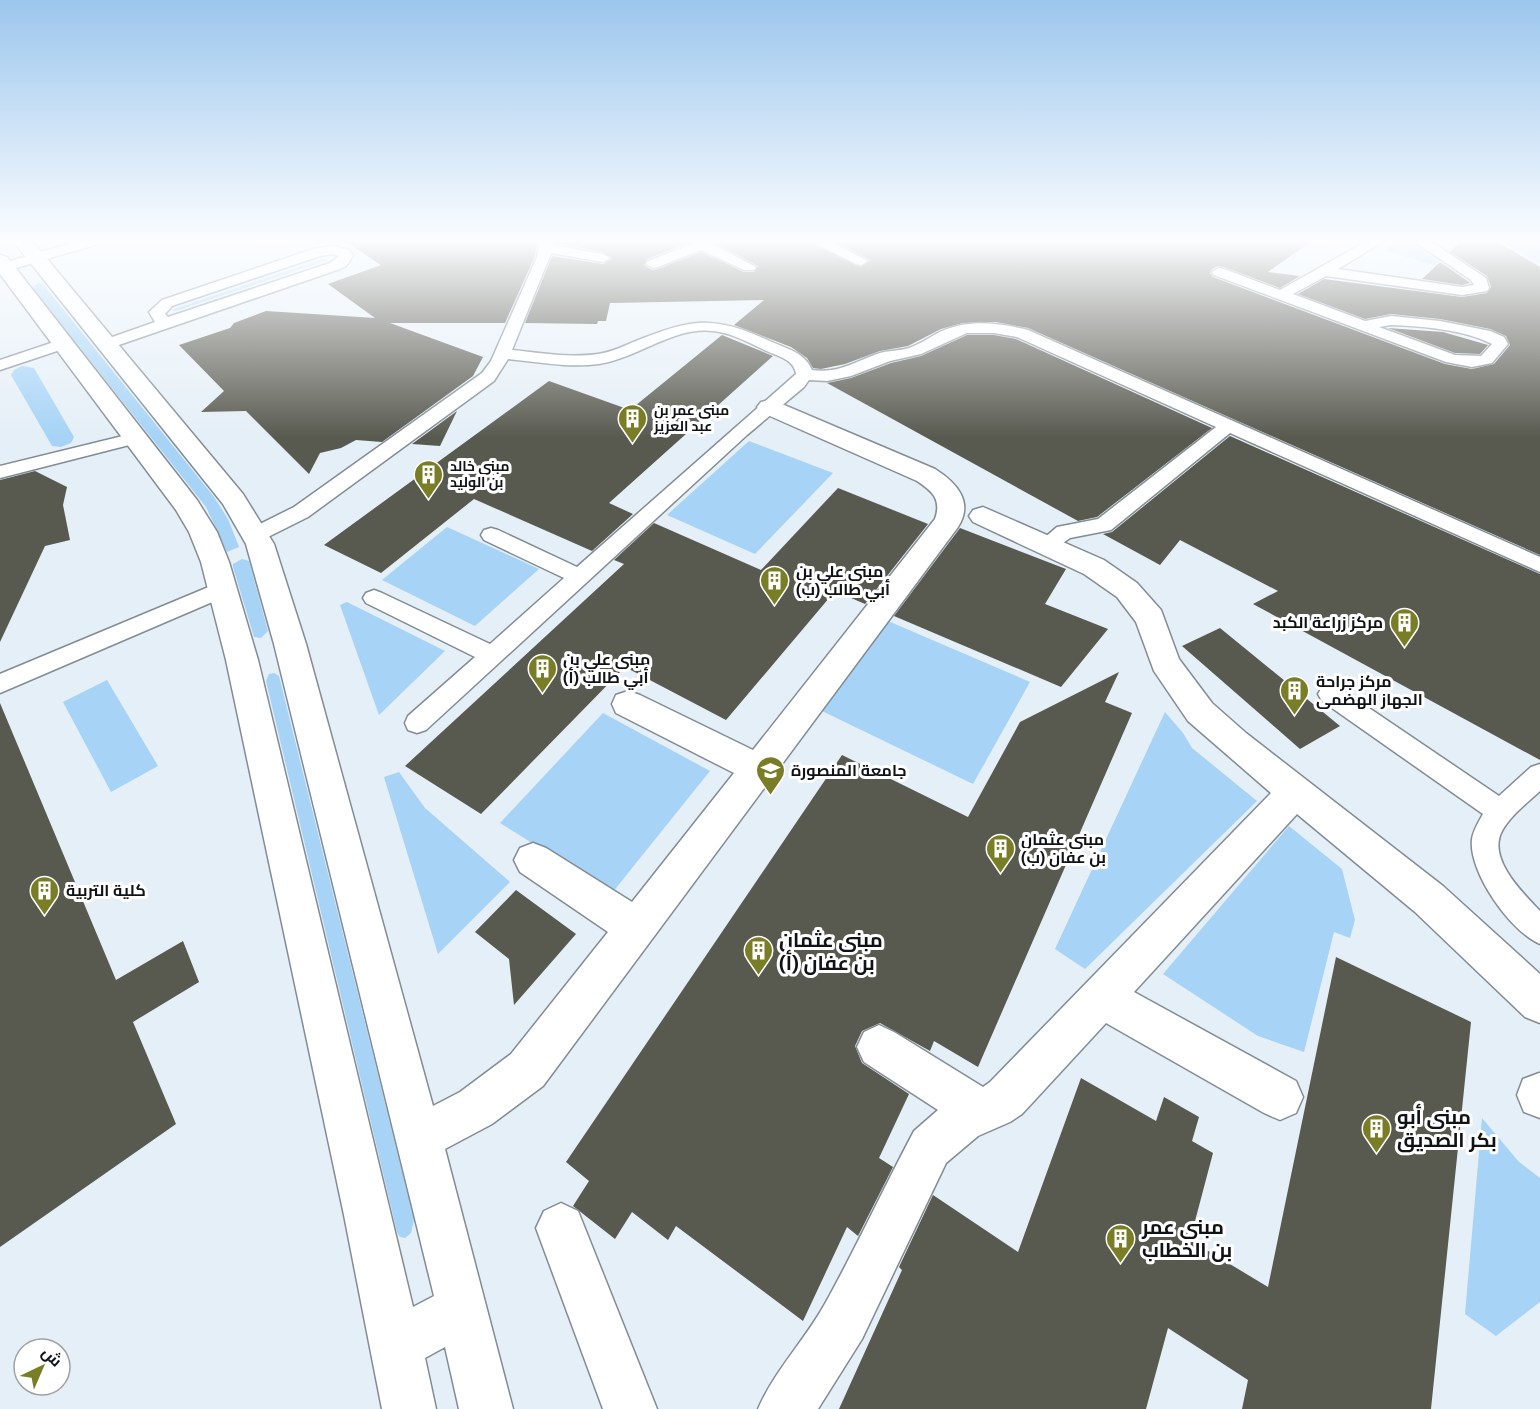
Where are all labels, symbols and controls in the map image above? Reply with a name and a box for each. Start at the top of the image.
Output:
place label: مبنى عمر بن عبد العزيز [653,401,729,435]
building icon: مبنى عمر بن عبد العزيز [617,402,649,444]
place label: مبنى خالد بن الوليد [450,457,509,491]
building icon: مبنى خالد بن الوليد [413,458,445,500]
place label: مبنى علي بن أبي طالب (ب) [796,561,890,602]
building icon: مبنى علي بن أبي طالب (ب) [759,564,791,606]
building icon: مركز زراعة الكبد [1388,606,1420,648]
place label: مركز زراعة الكبد [1273,612,1383,632]
place label: مبنى علي بن أبي طالب (أ) [563,649,650,690]
building icon: مبنى علي بن أبي طالب (أ) [526,652,558,694]
place label: مركز جراحة الجهاز الهضمى [1316,671,1423,709]
building icon: مركز جراحة الجهاز الهضمى [1279,674,1311,716]
school or university icon: جامعة المنصورة [754,754,786,796]
place label: جامعة المنصورة [791,760,907,780]
place label: مبنى عثمان بن عفان (ب) [1021,829,1106,867]
building icon: مبنى عثمان بن عفان (ب) [984,832,1016,874]
building icon: كلية التربية [29,874,61,916]
place label: كلية التربية [66,880,146,900]
place label: مبنى عثمان بن عفان (أ) [779,926,883,976]
building icon: مبنى عثمان بن عفان (أ) [742,934,774,976]
place label: مبنى أبو بكر الصديق [1397,1103,1497,1153]
building icon: مبنى أبو بكر الصديق [1360,1112,1392,1154]
place label: مبنى عمر بن الخطاب [1141,1213,1232,1263]
building icon: مبنى عمر بن الخطاب [1105,1222,1137,1264]
north arrow [12,1337,72,1397]
text: ش [38,1342,67,1371]

